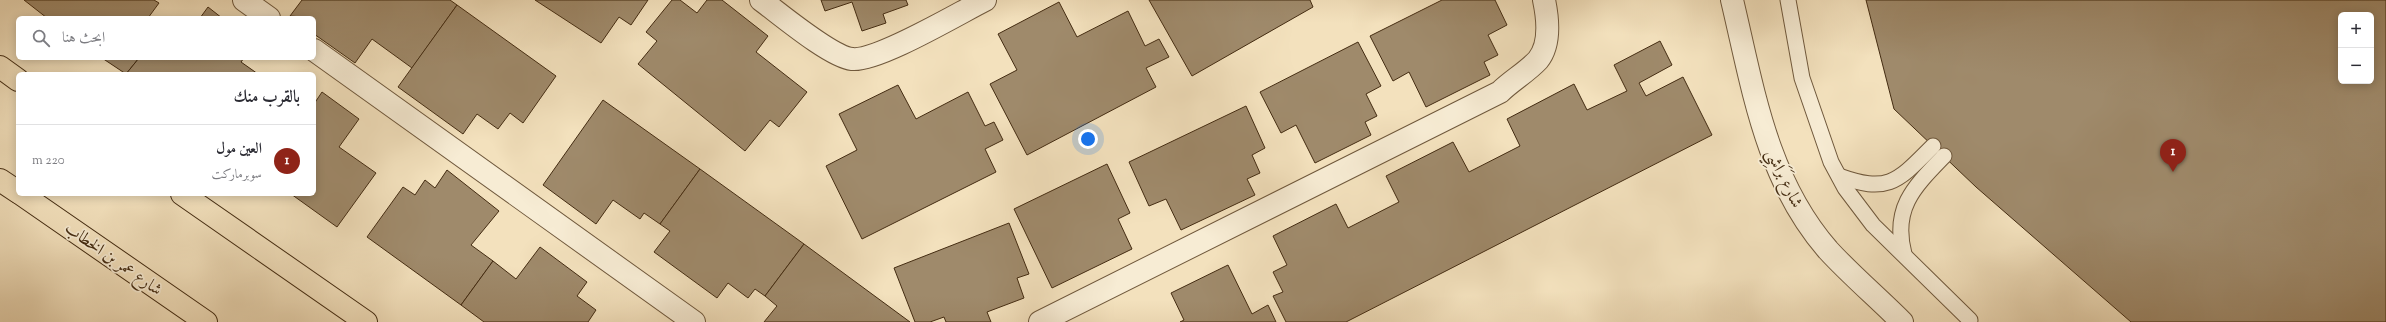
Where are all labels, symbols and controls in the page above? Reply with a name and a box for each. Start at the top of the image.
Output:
map controls [2338,12,2374,84]
button: + [2338,12,2374,48]
search box [16,16,316,60]
icon: search [30,27,52,49]
text: ابحث هنا [62,28,105,49]
button: − [2338,48,2374,84]
text: بالقرب منك [234,86,300,110]
your location [1078,129,1098,149]
text: العين مول [216,139,262,160]
pin: 1 [2160,139,2186,172]
street label: شارع بَرَاشِي [1757,144,1810,213]
text: 220 m [32,152,65,170]
text: 1 [285,152,289,170]
text: سوبرماركت [212,166,262,184]
street label: شارع عمر بن الخطاب [59,217,167,302]

